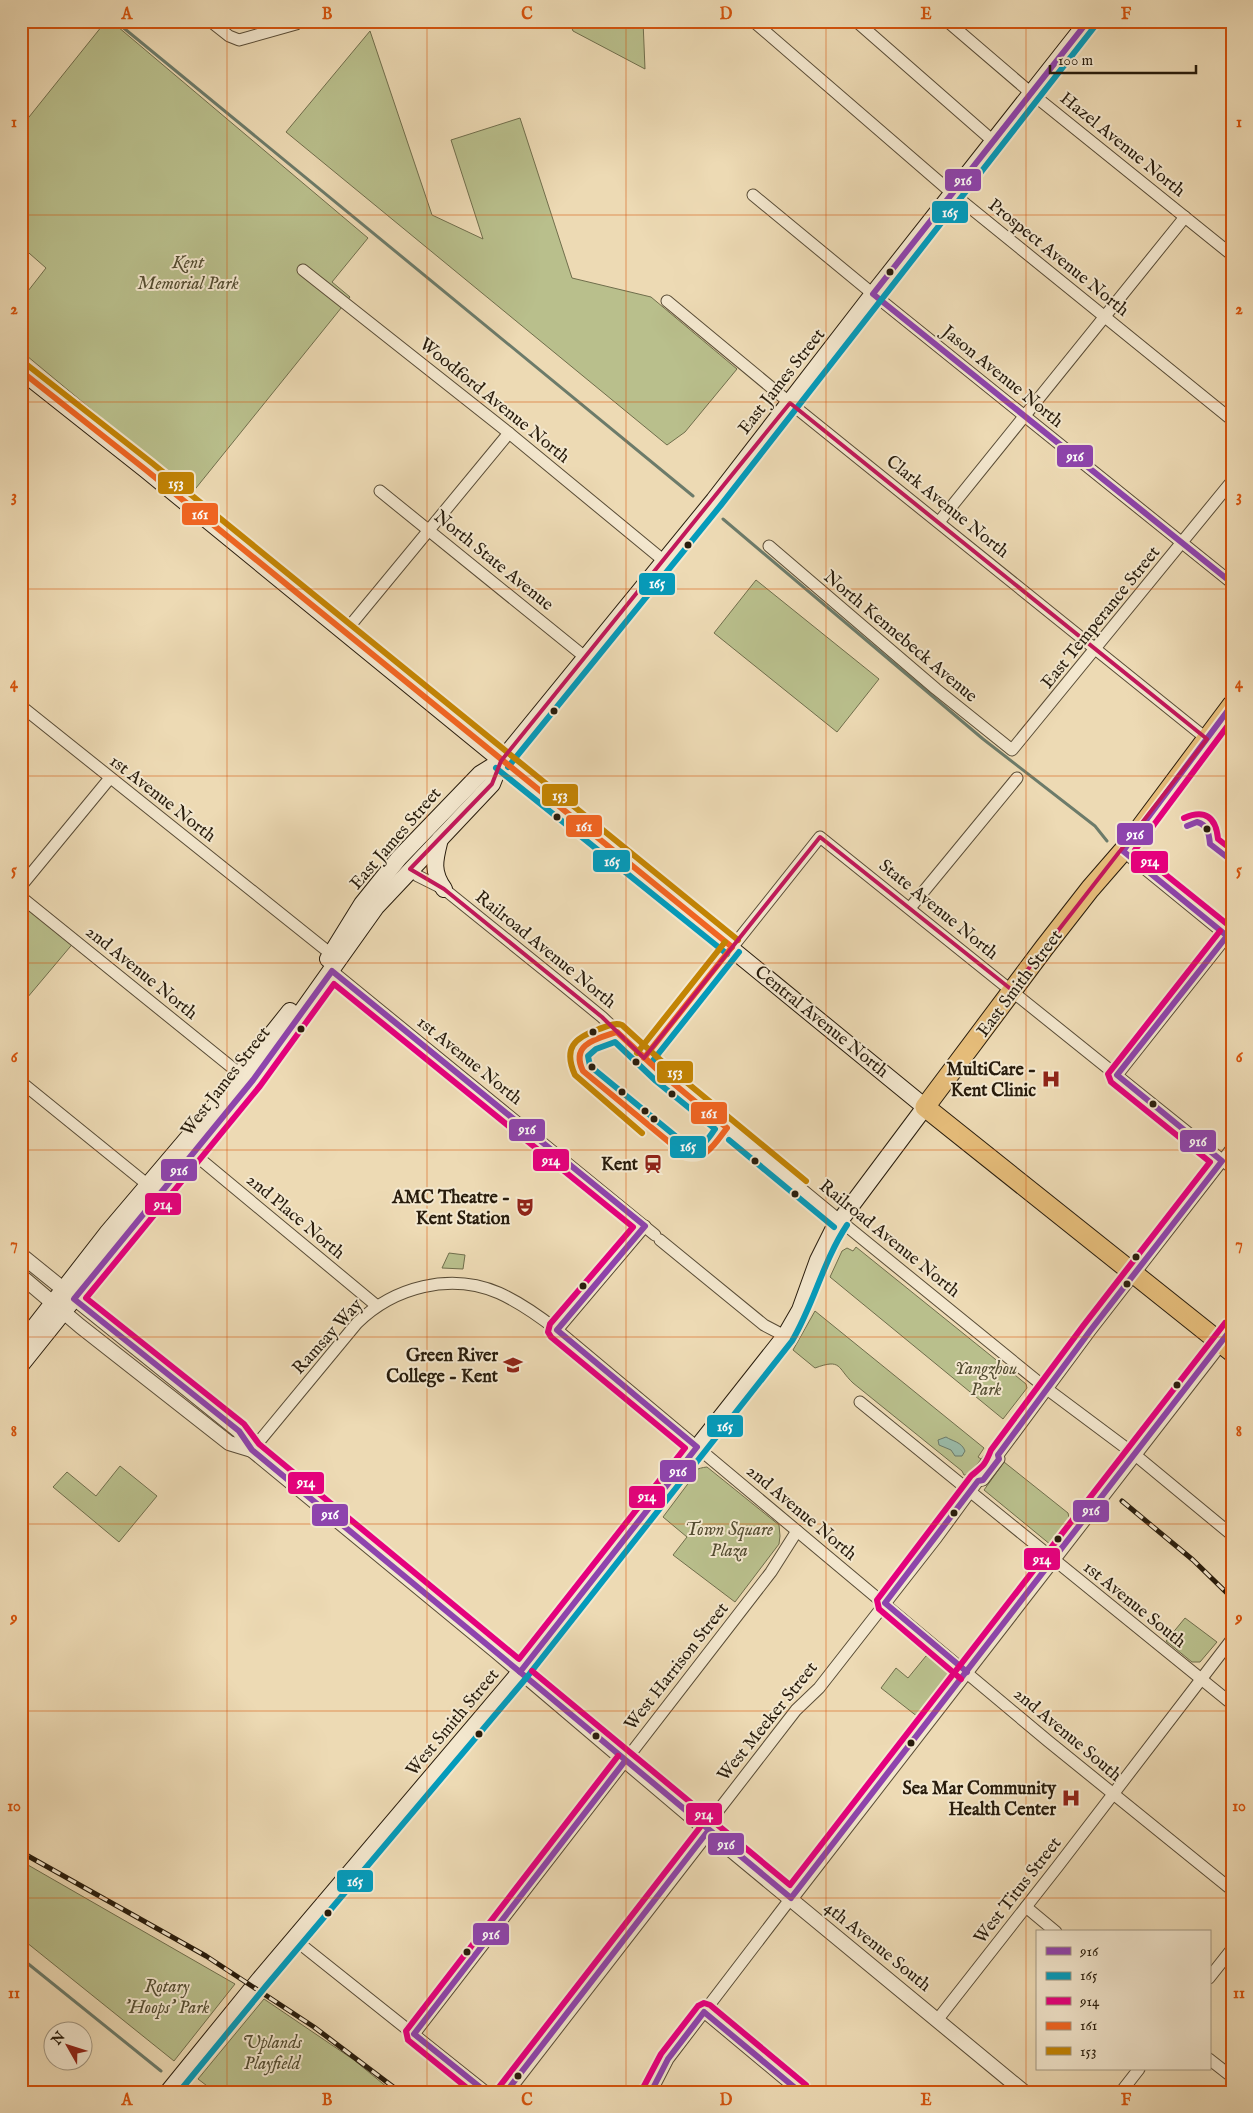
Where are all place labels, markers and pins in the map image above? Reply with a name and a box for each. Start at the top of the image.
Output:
unlabelled marker [885,267,895,277]
unlabelled marker [683,540,693,550]
unlabelled marker [549,706,559,716]
unlabelled marker [552,812,562,822]
unlabelled marker [1202,824,1212,834]
unlabelled marker [296,1024,306,1034]
unlabelled marker [588,1027,598,1037]
unlabelled marker [631,1057,641,1067]
place label: MultiCare - Kent Clinic [946,1059,1036,1103]
unlabelled marker [587,1062,597,1072]
hospital icon: MultiCare - Kent Clinic [1040,1068,1062,1090]
unlabelled marker [617,1087,627,1097]
unlabelled marker [667,1089,677,1099]
unlabelled marker [1148,1099,1158,1109]
unlabelled marker [640,1106,650,1116]
unlabelled marker [649,1114,659,1124]
station icon: Kent [642,1153,664,1175]
place label: Kent [601,1154,639,1177]
unlabelled marker [750,1156,760,1166]
place label: AMC Theatre - Kent Station [391,1187,510,1231]
unlabelled marker [790,1189,800,1199]
theatre icon: AMC Theatre - Kent Station [514,1196,536,1218]
unlabelled marker [1131,1252,1141,1262]
unlabelled marker [1122,1279,1132,1289]
unlabelled marker [578,1281,588,1291]
place label: Green River College - Kent [386,1345,499,1389]
school or university icon: Green River College - Kent [502,1354,524,1376]
unlabelled marker [1172,1380,1182,1390]
unlabelled marker [949,1508,959,1518]
unlabelled marker [1053,1534,1063,1544]
unlabelled marker [474,1729,484,1739]
unlabelled marker [591,1731,601,1741]
unlabelled marker [906,1738,916,1748]
place label: Sea Mar Community Health Center [903,1778,1057,1822]
hospital icon: Sea Mar Community Health Center [1060,1787,1082,1809]
unlabelled marker [323,1908,333,1918]
unlabelled marker [462,1947,472,1957]
unlabelled marker [513,2071,523,2081]

